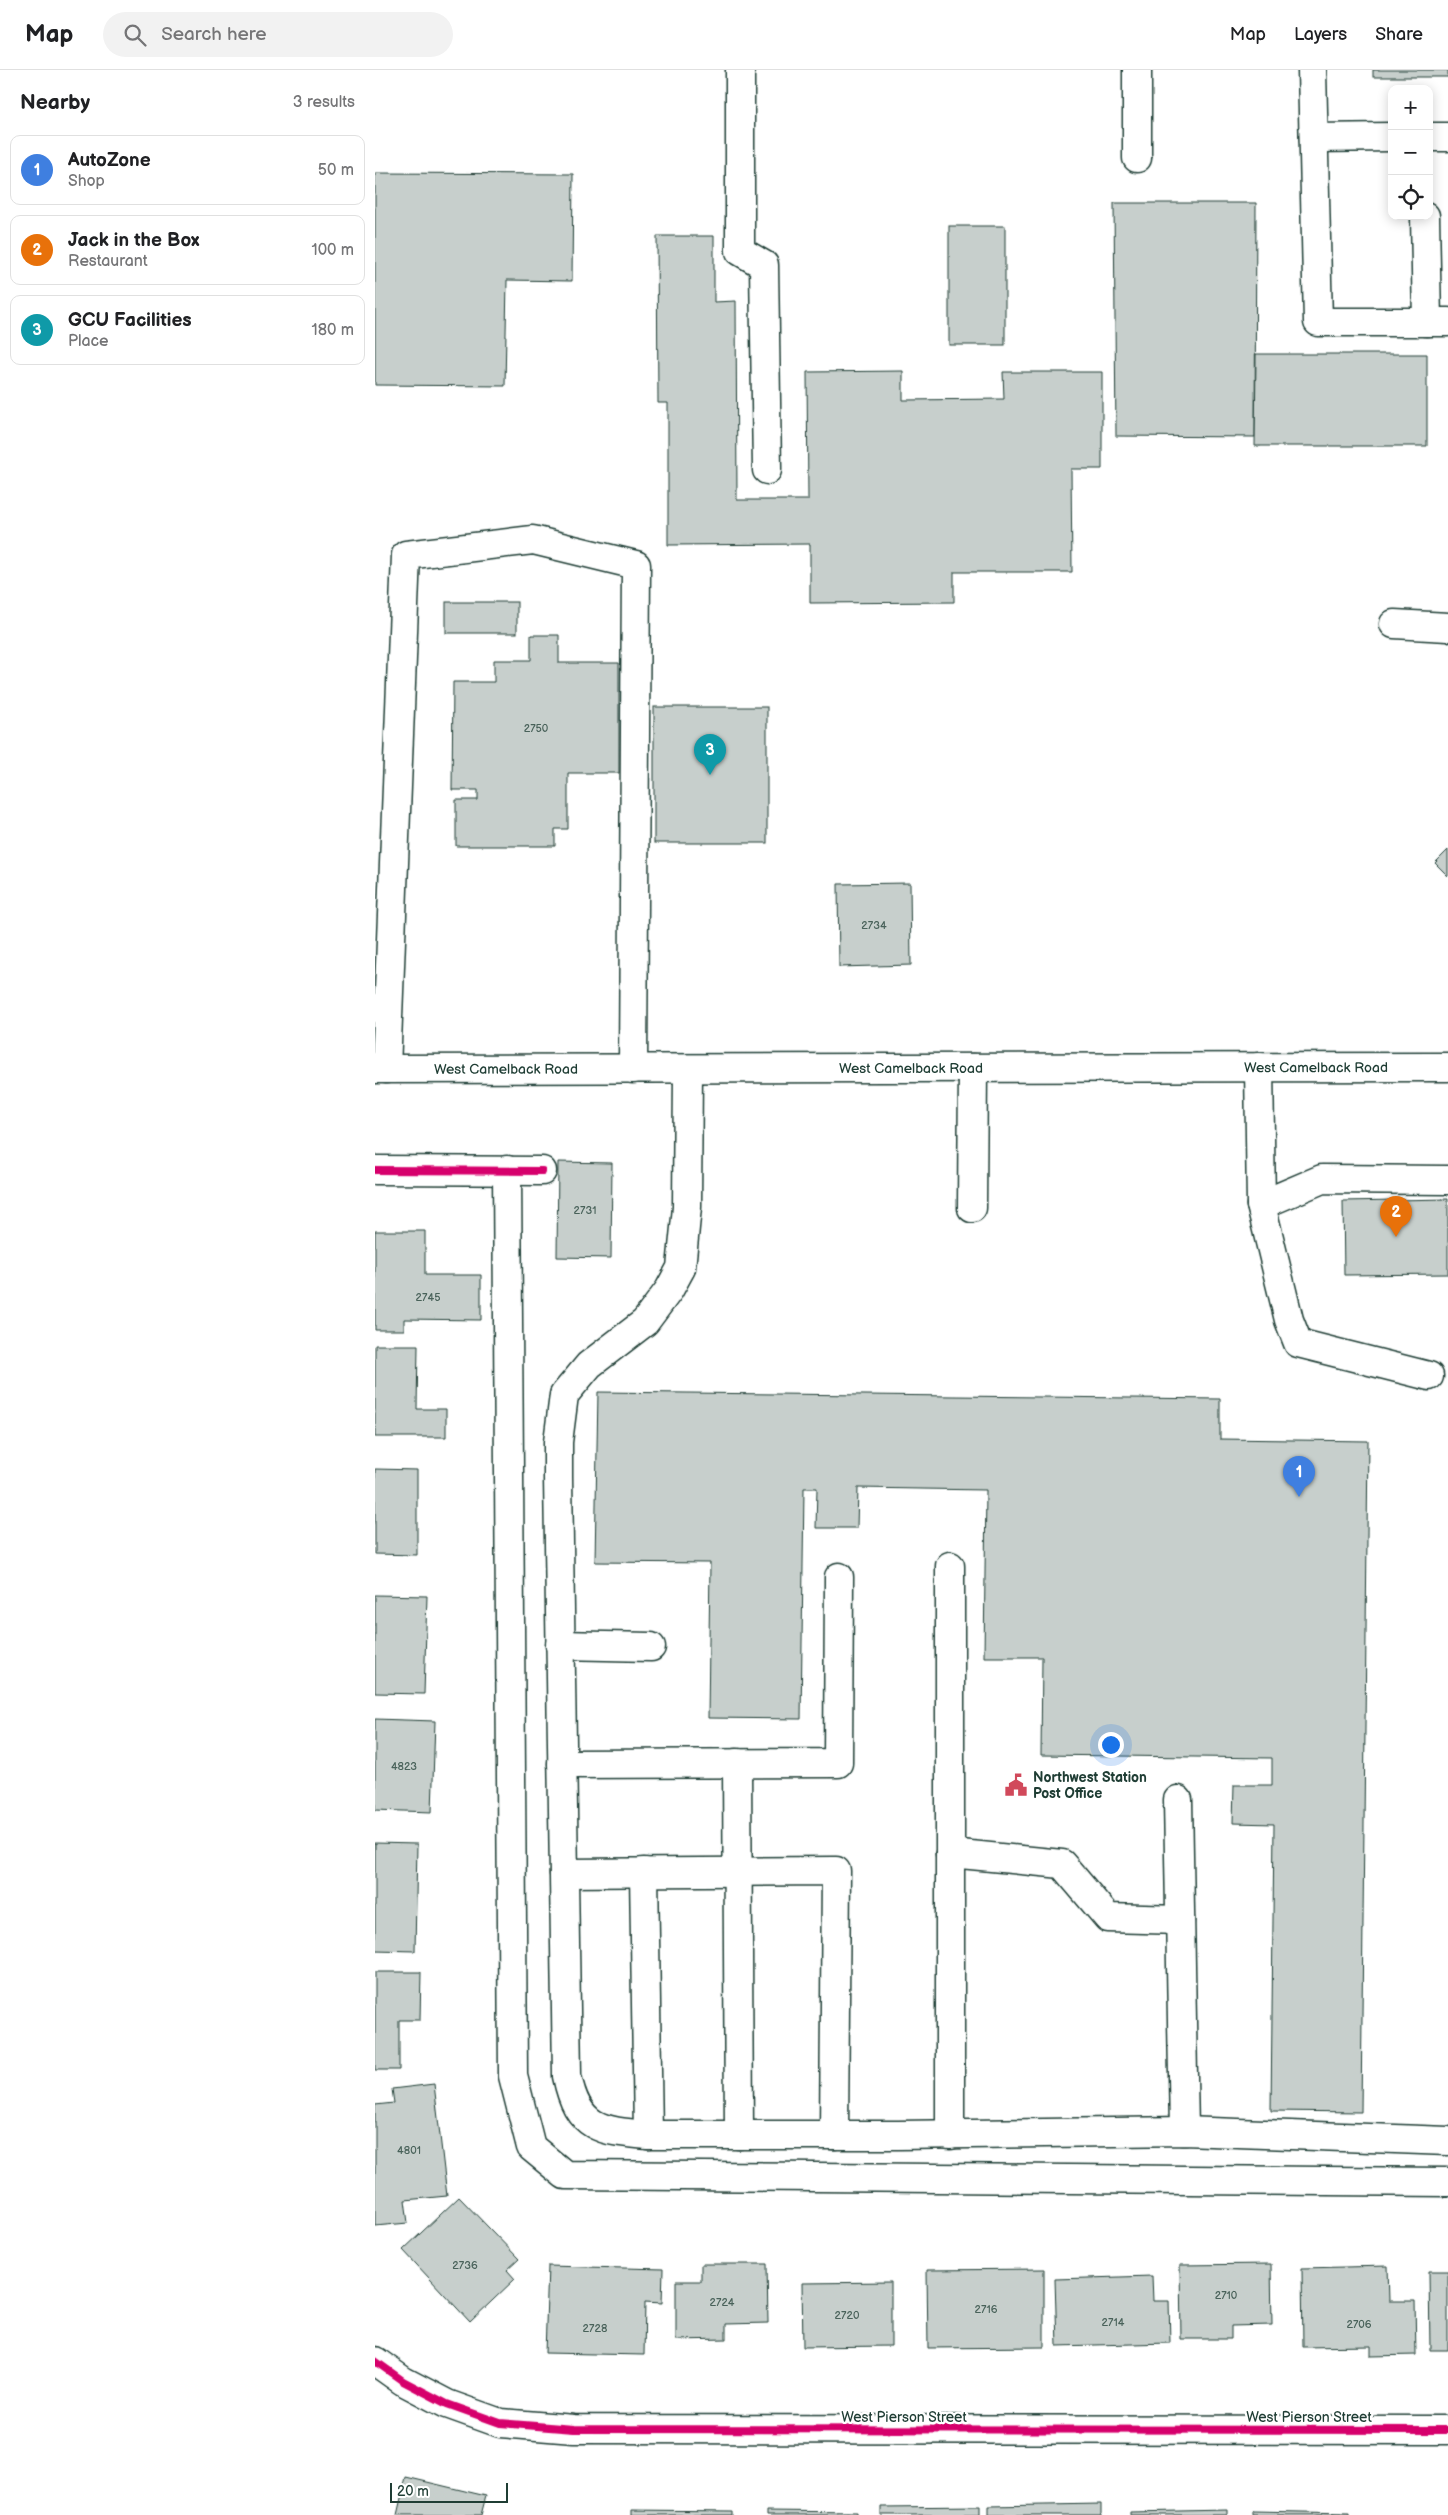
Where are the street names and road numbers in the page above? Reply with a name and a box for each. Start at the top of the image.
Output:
street label: West Camelback Road [839,1059,983,1077]
street label: West Camelback Road [1244,1059,1388,1076]
street label: West Camelback Road [434,1060,578,1077]
street label: West Pierson Street [841,2409,967,2426]
street label: West Pierson Street [1246,2409,1372,2426]

